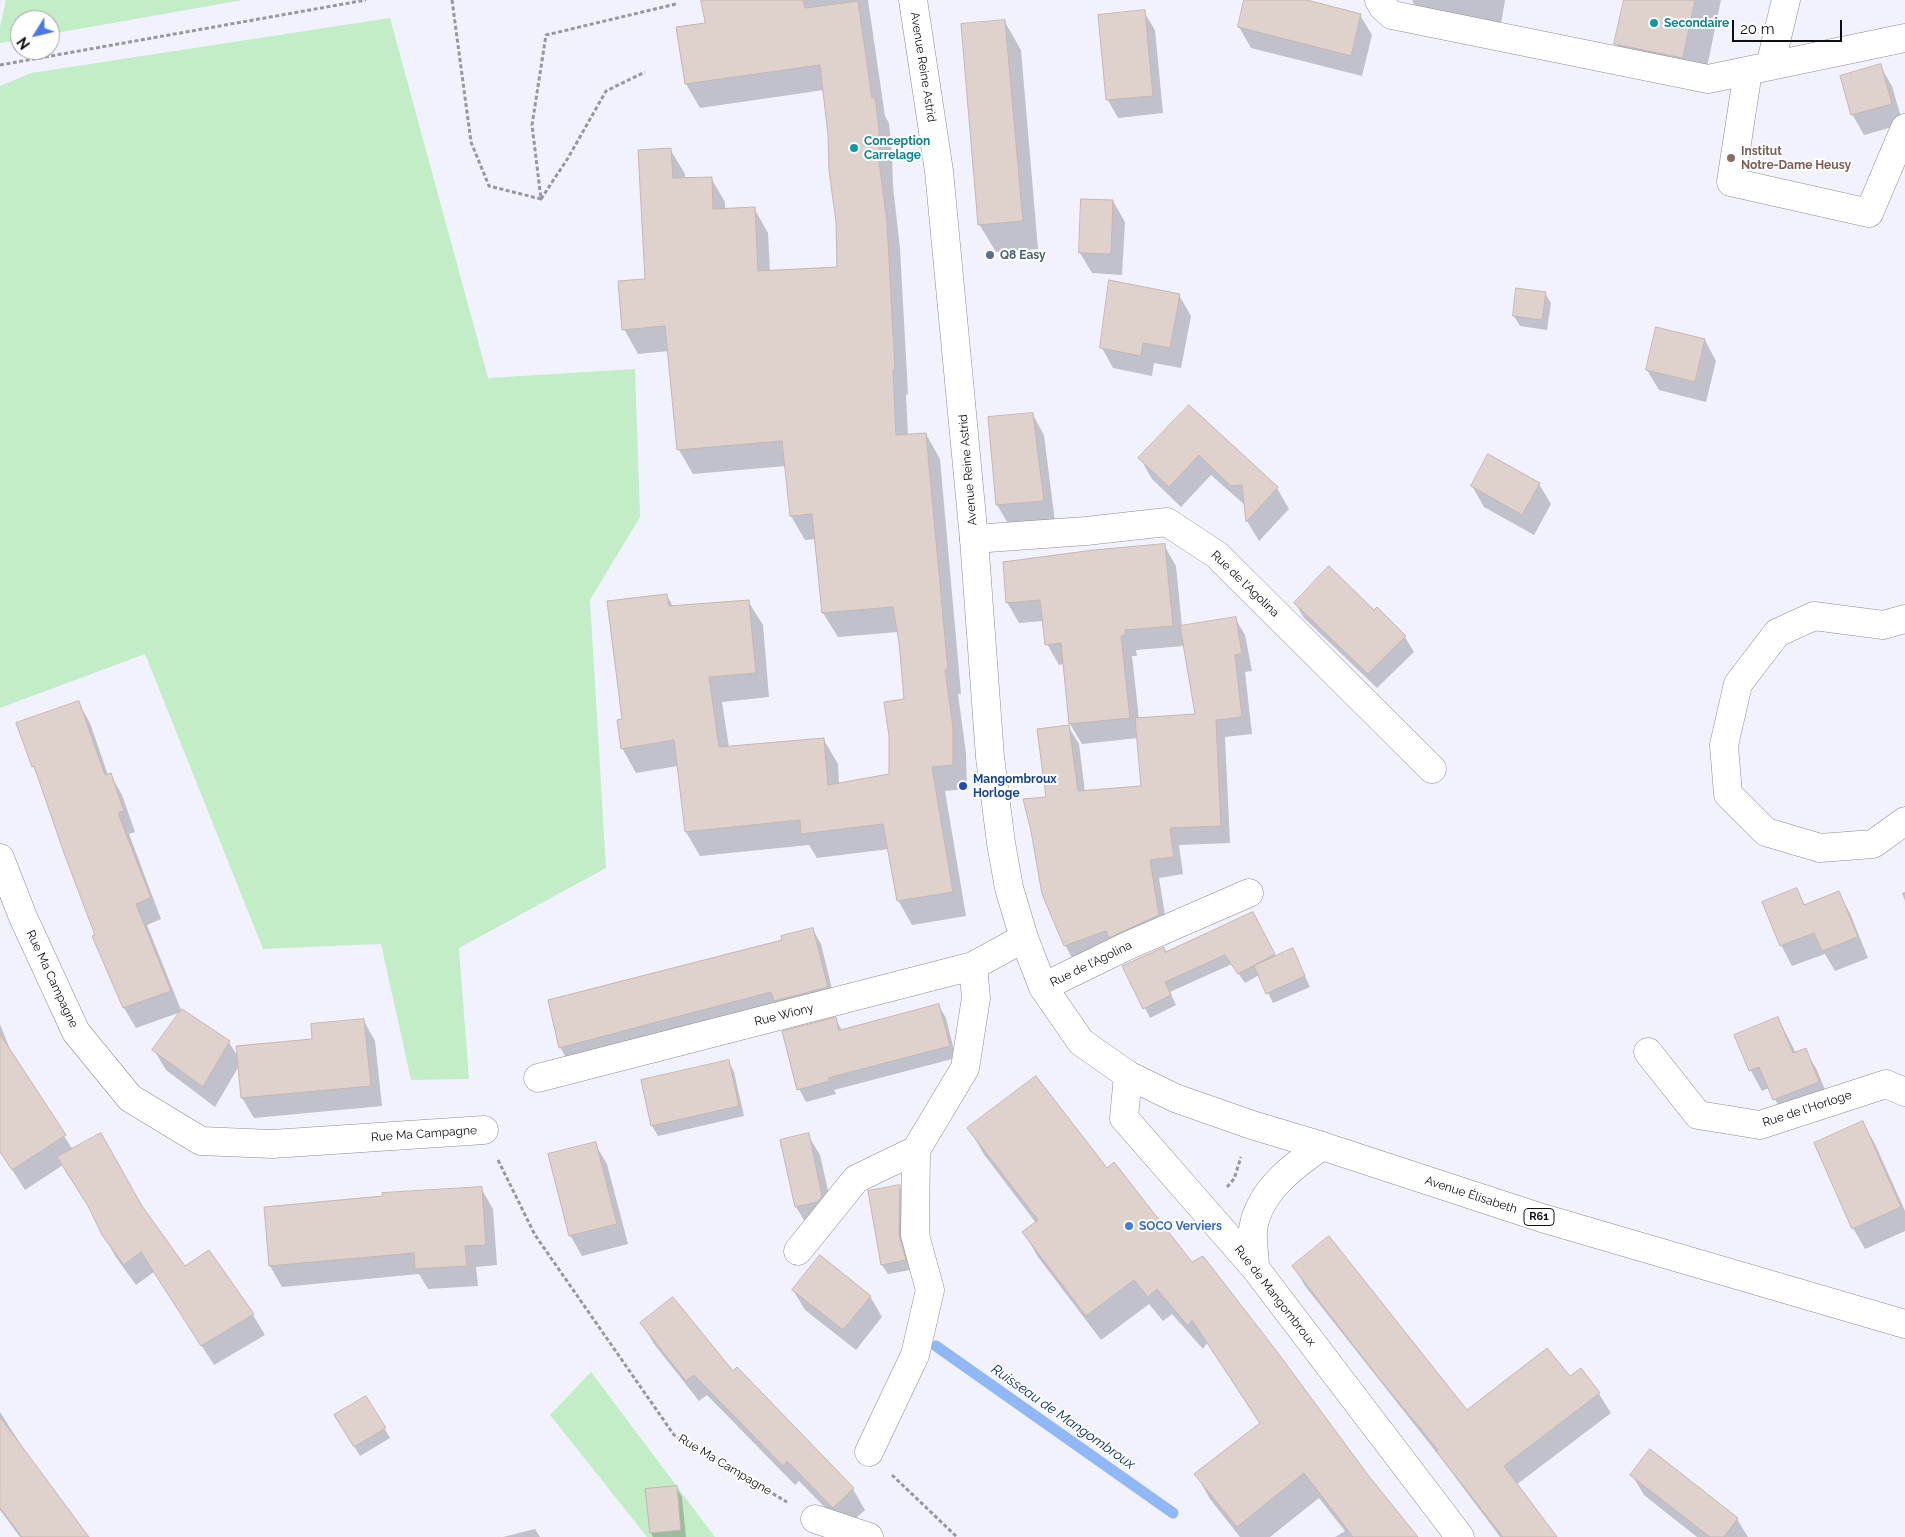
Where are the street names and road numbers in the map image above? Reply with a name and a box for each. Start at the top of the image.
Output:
street label: Avenue Reine Astrid [907,11,939,123]
street label: Avenue Reine Astrid [956,414,980,526]
street label: Rue de l'Agolina [1208,548,1282,620]
street label: Rue Ma Campagne [23,928,81,1030]
street label: Rue de l'Agolina [1048,938,1134,990]
street label: Rue Wiony [753,1001,815,1029]
street label: Rue de l'Horloge [1761,1088,1853,1130]
street label: Rue Ma Campagne [371,1123,477,1145]
street label: Avenue Élisabeth [1423,1173,1519,1217]
road number: R61 [1524,1208,1554,1226]
street label: Rue de Mangombroux [1231,1243,1319,1349]
street label: Rue Ma Campagne [676,1431,774,1499]

